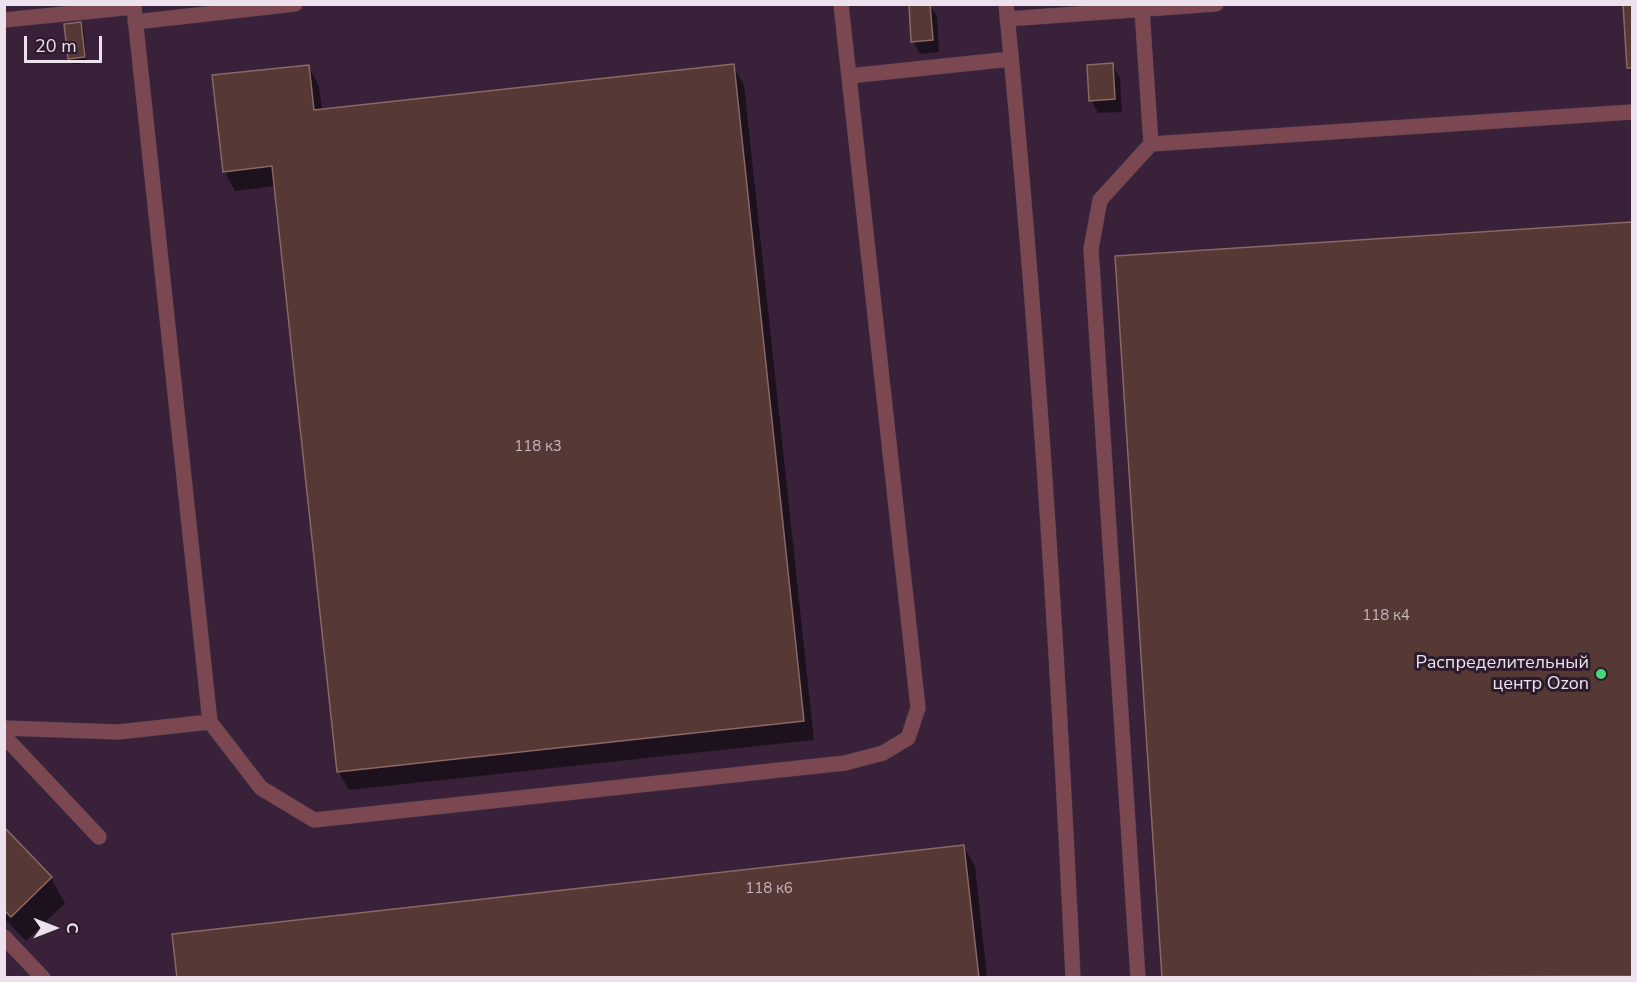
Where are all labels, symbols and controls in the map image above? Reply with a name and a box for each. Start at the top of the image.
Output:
scale bar [27,24,105,62]
text: 20 m [35,34,77,58]
house number: 118 к3 [514,438,562,456]
house number: 118 к4 [1362,607,1410,625]
place label: Распределительный центр Ozon [1415,653,1589,696]
marker: Распределительный центр Ozon [1594,667,1608,681]
house number: 118 к6 [745,880,793,898]
north arrow [24,898,84,958]
text: С [61,923,83,933]

